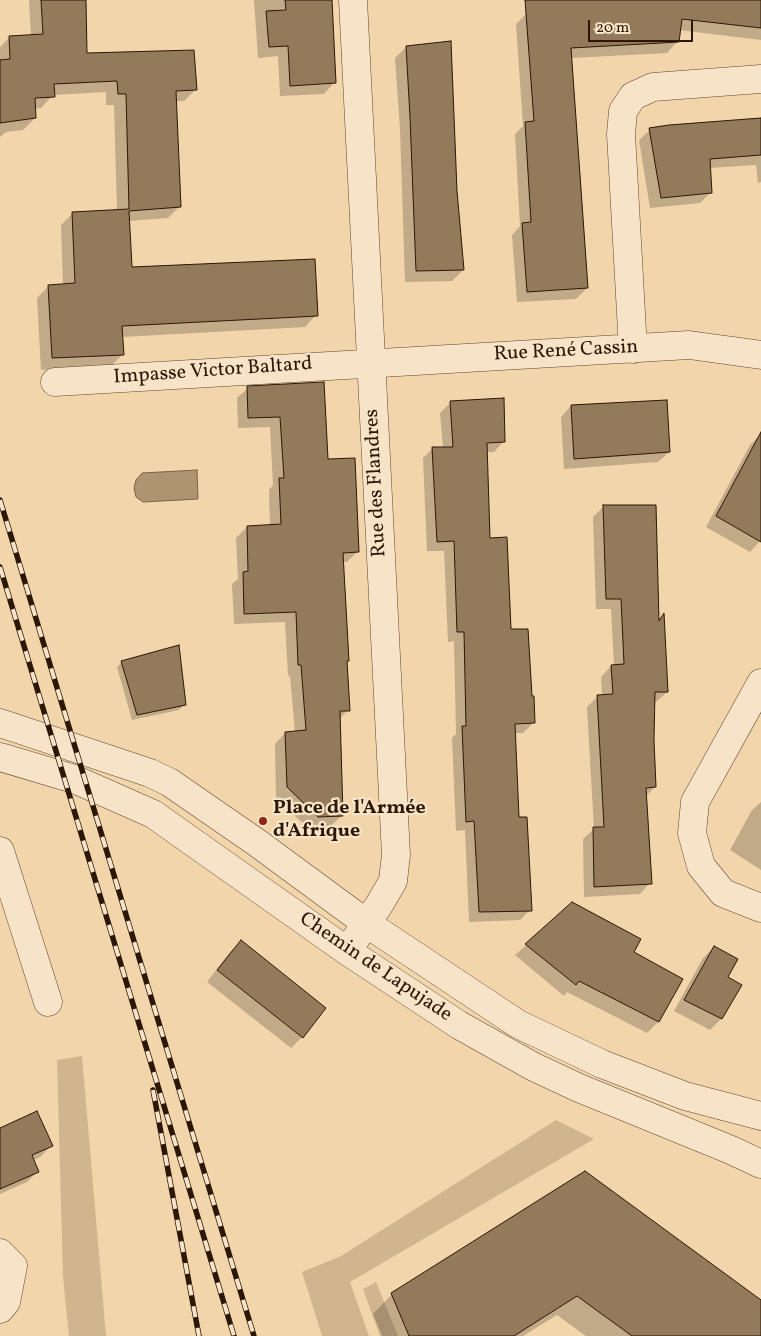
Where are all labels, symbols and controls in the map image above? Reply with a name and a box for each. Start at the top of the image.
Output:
scale bar [591,10,696,42]
text: 20 m [596,18,629,39]
street label: Rue René Cassin [493,336,639,368]
street label: Impasse Victor Baltard [113,353,313,391]
street label: Rue des Flandres [361,408,393,558]
place label: Place de l'Armée d'Afrique [273,797,426,844]
marker: Place de l'Armée d'Afrique [257,815,269,827]
street label: Chemin de Lapujade [294,908,456,1028]

